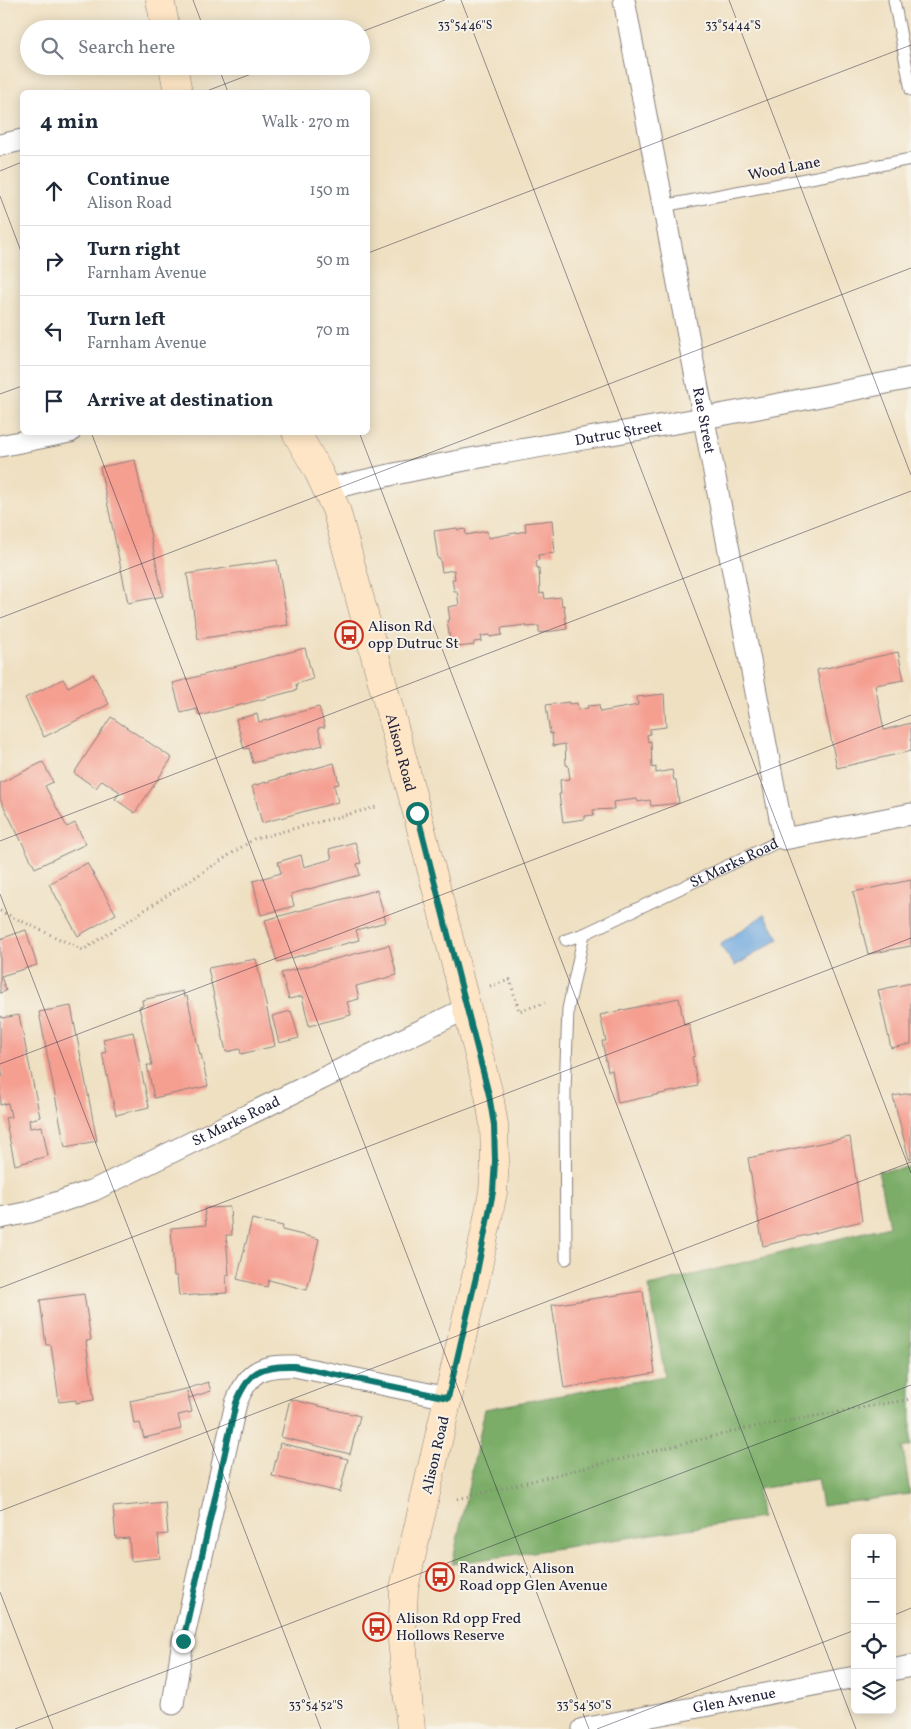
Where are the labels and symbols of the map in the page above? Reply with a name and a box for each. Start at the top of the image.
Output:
text: 33°54'46"S [438,18,492,34]
text: 33°54'44"S [705,18,761,34]
street label: Wood Lane [746,152,822,187]
street label: Rae Street [686,386,719,456]
street label: Dutruc Street [573,416,664,452]
place label: Alison Rd opp Dutruc St [368,617,459,655]
bus stop icon: Alison Rd opp Dutruc St [334,620,364,650]
street label: Alison Road [379,712,420,794]
route start [406,802,429,825]
street label: St Marks Road [687,834,782,894]
street label: St Marks Road [189,1092,284,1153]
street label: Alison Road [417,1414,456,1497]
place label: Randwick, Alison Road opp Glen Avenue [459,1559,608,1597]
bus stop icon: Randwick, Alison Road opp Glen Avenue [425,1562,455,1592]
place label: Alison Rd opp Fred Hollows Reserve [396,1609,521,1647]
bus stop icon: Alison Rd opp Fred Hollows Reserve [362,1612,392,1642]
route end [172,1630,195,1653]
street label: Glen Avenue [691,1683,778,1720]
text: 33°54'52"S [289,1698,343,1714]
text: 33°54'50"S [556,1698,612,1714]

